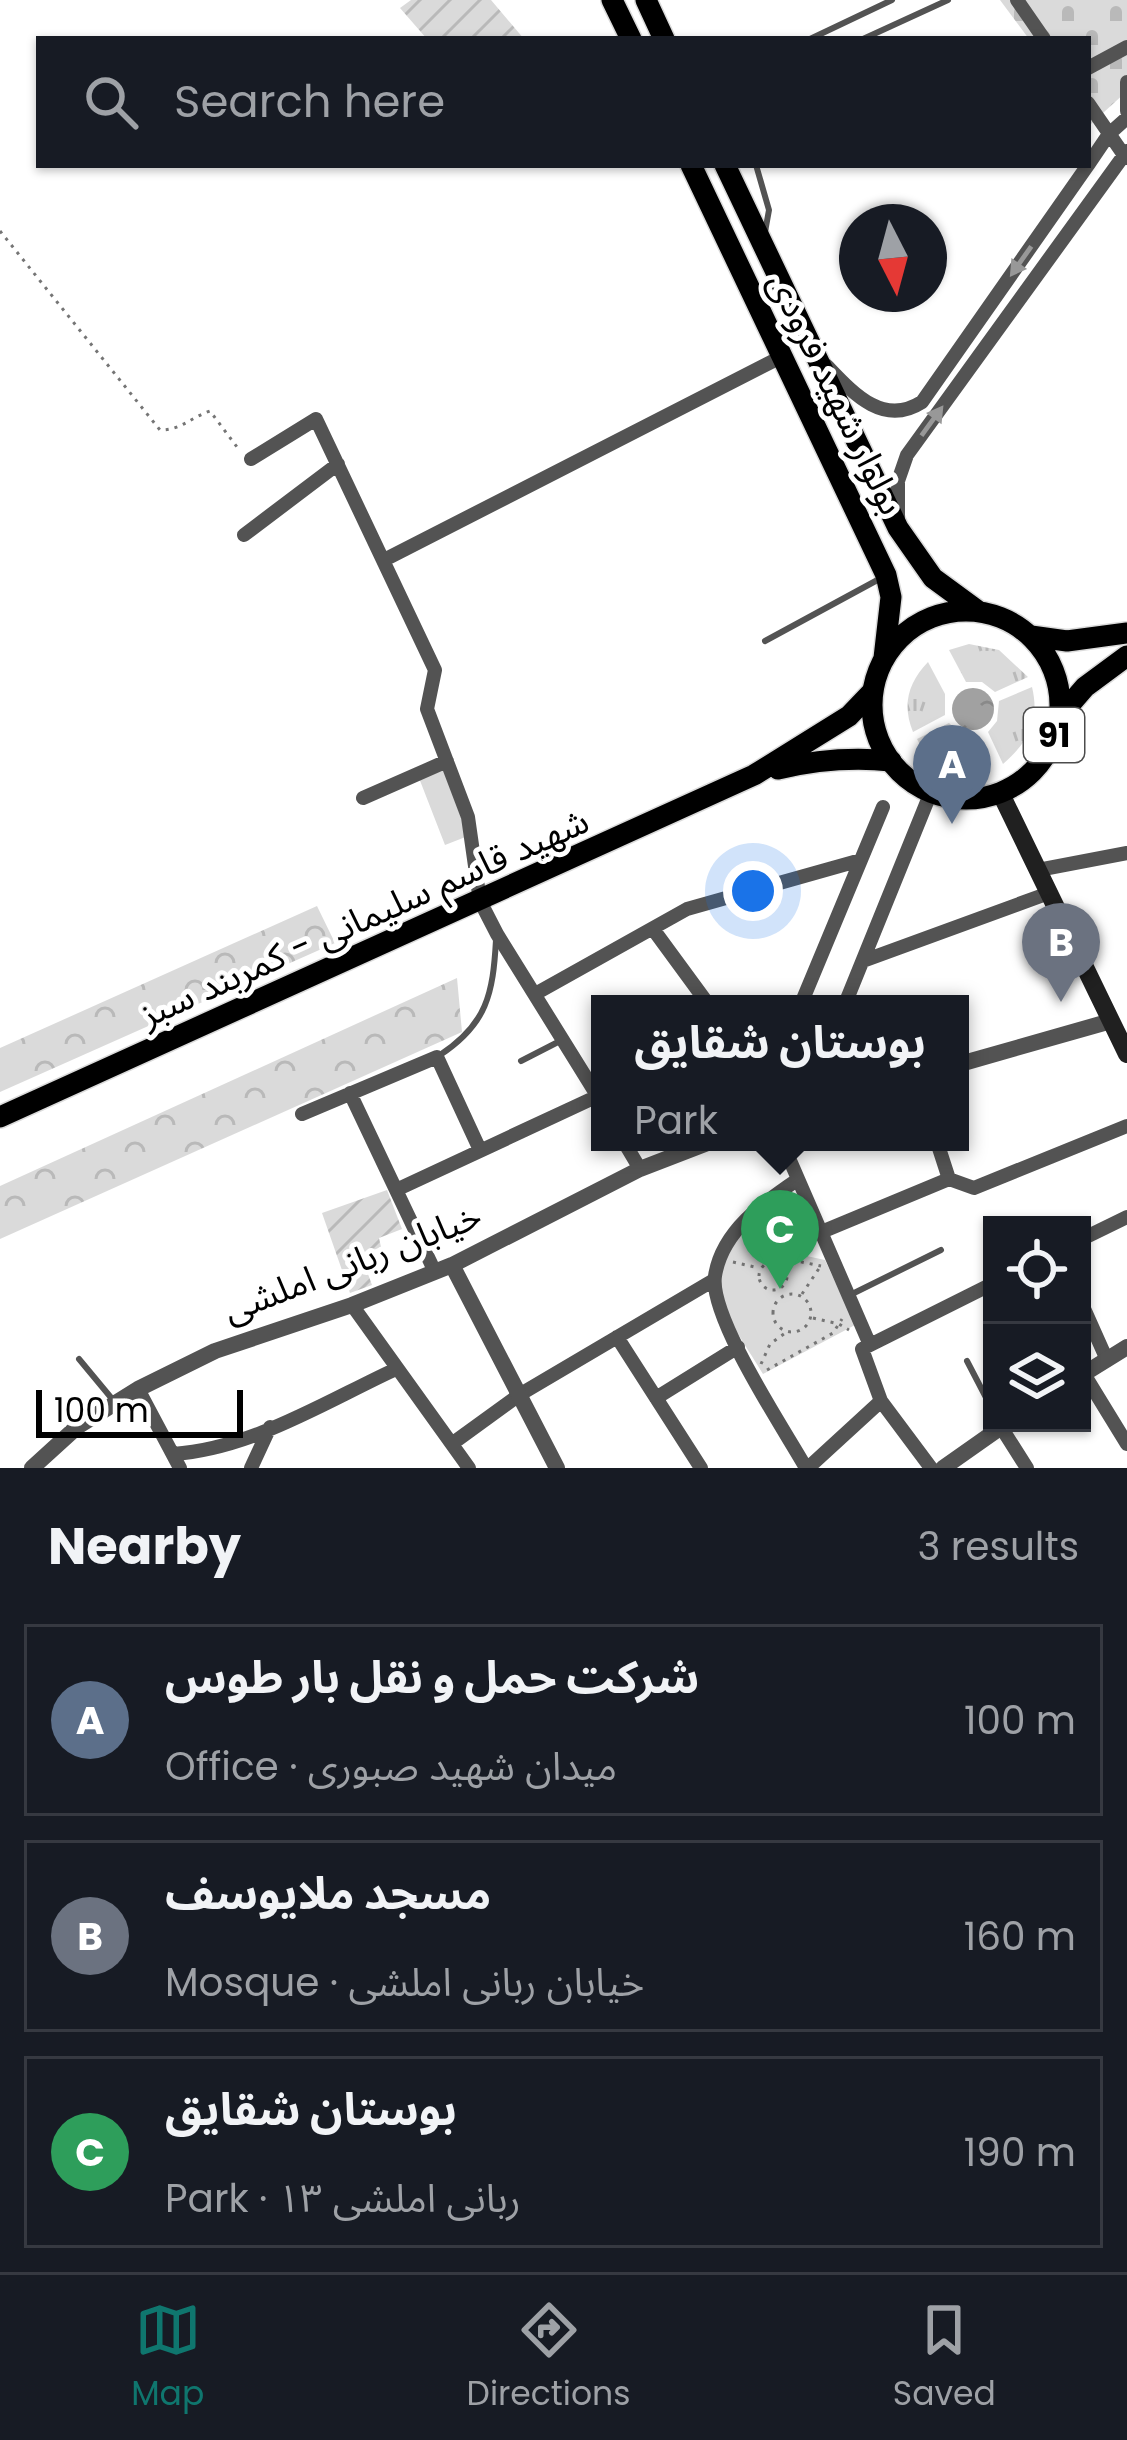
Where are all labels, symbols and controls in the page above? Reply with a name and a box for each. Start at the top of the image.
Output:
search box [36,36,1091,168]
icon: search [78,69,144,135]
text: Search here [174,70,445,133]
north arrow [839,204,947,312]
one-way arrow [1009,245,1033,277]
street label: بولوار شهید فرودی [756,263,917,523]
one-way arrow [919,405,943,437]
road number: 91 [1024,708,1084,762]
pin: A [913,725,991,824]
street label: شهید قاسم سلیمانی - کمربند سبز [131,795,598,1042]
your location [723,861,783,921]
pin: B [1022,903,1100,1002]
popup [591,995,969,1151]
text: بوستان شقایق [634,1011,926,1074]
text: Park [634,1093,718,1148]
street label: خیابان ربانی املشی [216,1190,489,1335]
pin: C [741,1190,819,1289]
map controls [983,1216,1091,1432]
button: locate [983,1216,1091,1324]
button: layers [983,1324,1091,1432]
scale bar [36,1384,243,1437]
text: 100 m [54,1387,149,1434]
text: Nearby [48,1510,241,1582]
text: 3 results [917,1519,1079,1574]
text: شرکت حمل و نقل بار طوس [165,1646,699,1709]
text: A [76,1693,104,1748]
text: 100 m [964,1693,1076,1748]
text: Office · میدان شهید صبوری [165,1739,617,1794]
text: مسجد ملایوسف [165,1862,491,1925]
text: B [77,1909,103,1964]
text: 160 m [964,1909,1076,1964]
text: Mosque · خیابان ربانی املشی [165,1955,644,2010]
text: بوستان شقایق [165,2078,457,2141]
text: C [75,2125,105,2180]
text: 190 m [964,2125,1076,2180]
text: Park · ربانی املشی ۱۳ [165,2171,521,2226]
tab: Map [131,2297,204,2419]
tab: Directions [467,2297,630,2419]
tab: Saved [893,2297,996,2419]

